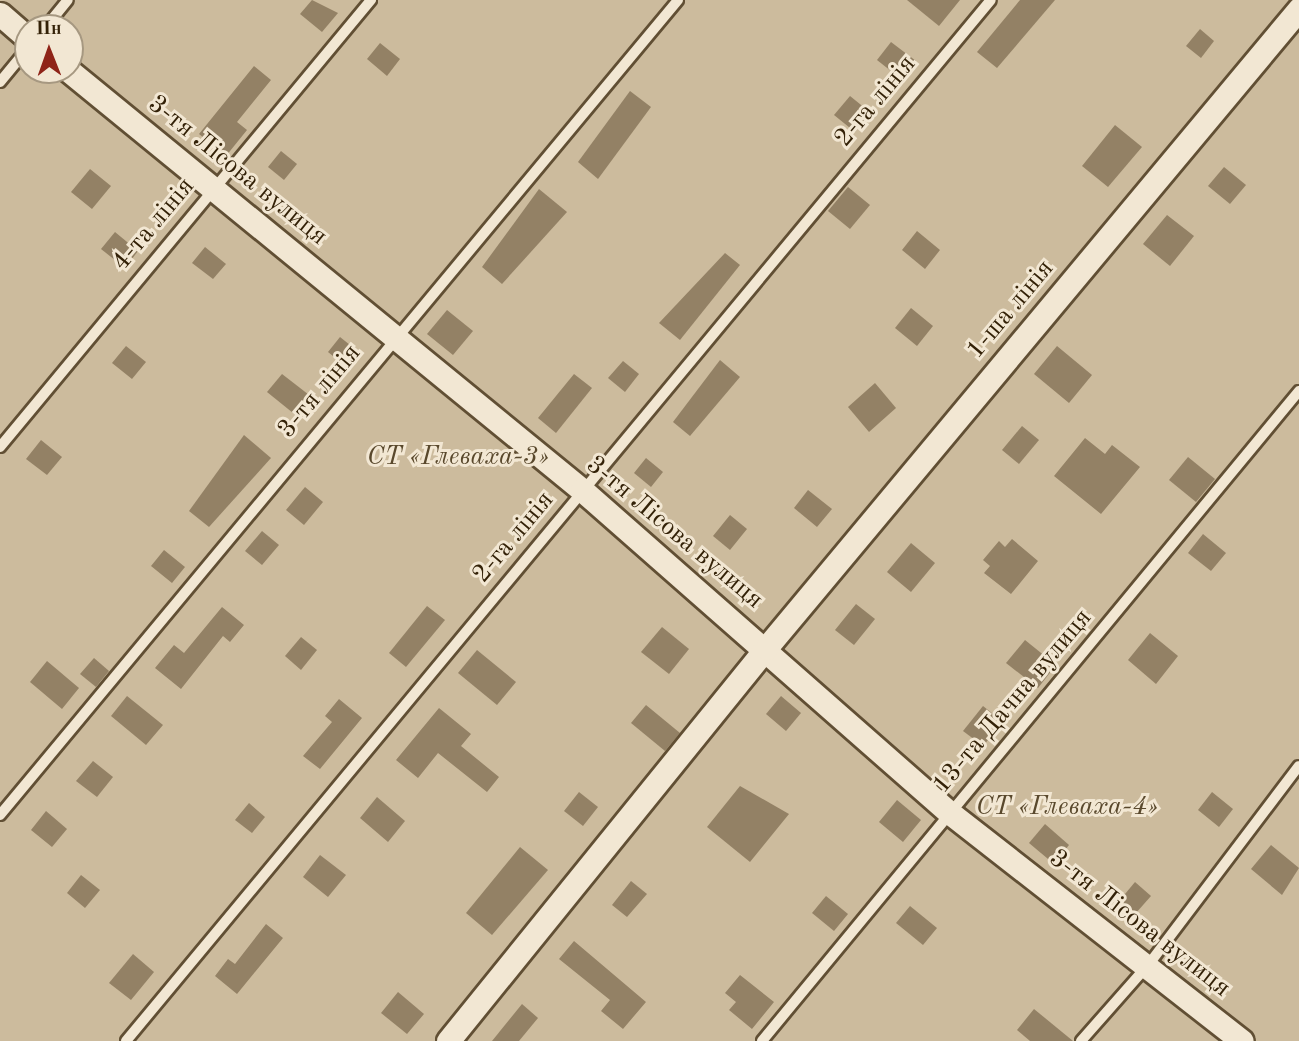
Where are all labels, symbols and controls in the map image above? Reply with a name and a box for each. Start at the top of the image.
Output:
north arrow [14,14,84,84]
text: Пн [35,20,62,39]
street label: 2-га лінія [829,50,923,154]
street label: 3-тя Лісова вулиця [141,89,333,253]
street label: 4-та лінія [106,172,202,278]
street label: 1-ша лінія [961,254,1061,366]
street label: 3-тя лінія [272,339,368,445]
park label: СТ «Глеваха-3» [367,442,549,474]
street label: 3-тя Лісова вулиця [579,450,769,616]
street label: 2-га лінія [467,486,561,590]
street label: 13-та Дачна вулиця [927,603,1099,801]
park label: СТ «Глеваха-4» [976,792,1158,824]
street label: 3-тя Лісова вулиця [1042,844,1236,1004]

